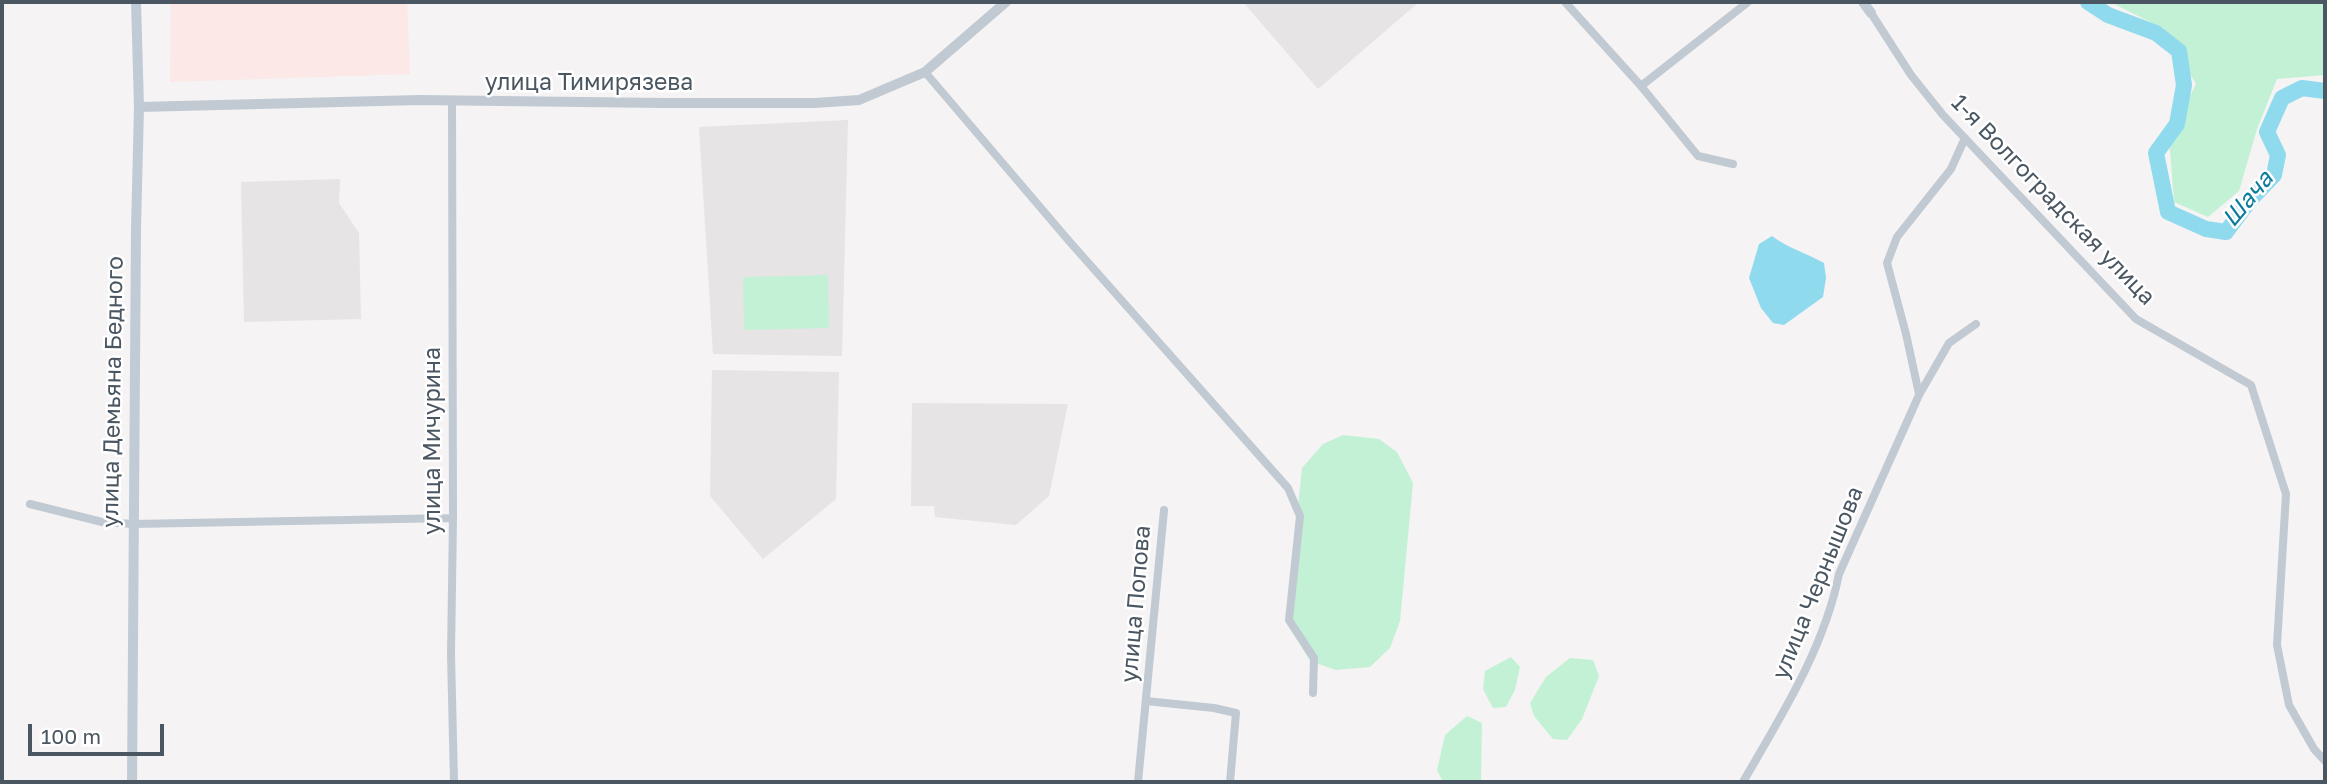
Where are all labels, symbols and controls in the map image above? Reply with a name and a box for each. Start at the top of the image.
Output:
street label: улица Тимирязева [485,69,693,97]
street label: 1-я Волгоградская улица [1945,89,2161,311]
water label: Шача [2216,165,2280,233]
street label: улица Демьяна Бедного [97,256,129,528]
street label: улица Мичурина [419,347,447,535]
street label: улица Чернышова [1767,483,1869,683]
street label: улица Попова [1115,524,1157,684]
scale bar [32,710,168,754]
text: 100 m [41,723,101,749]

